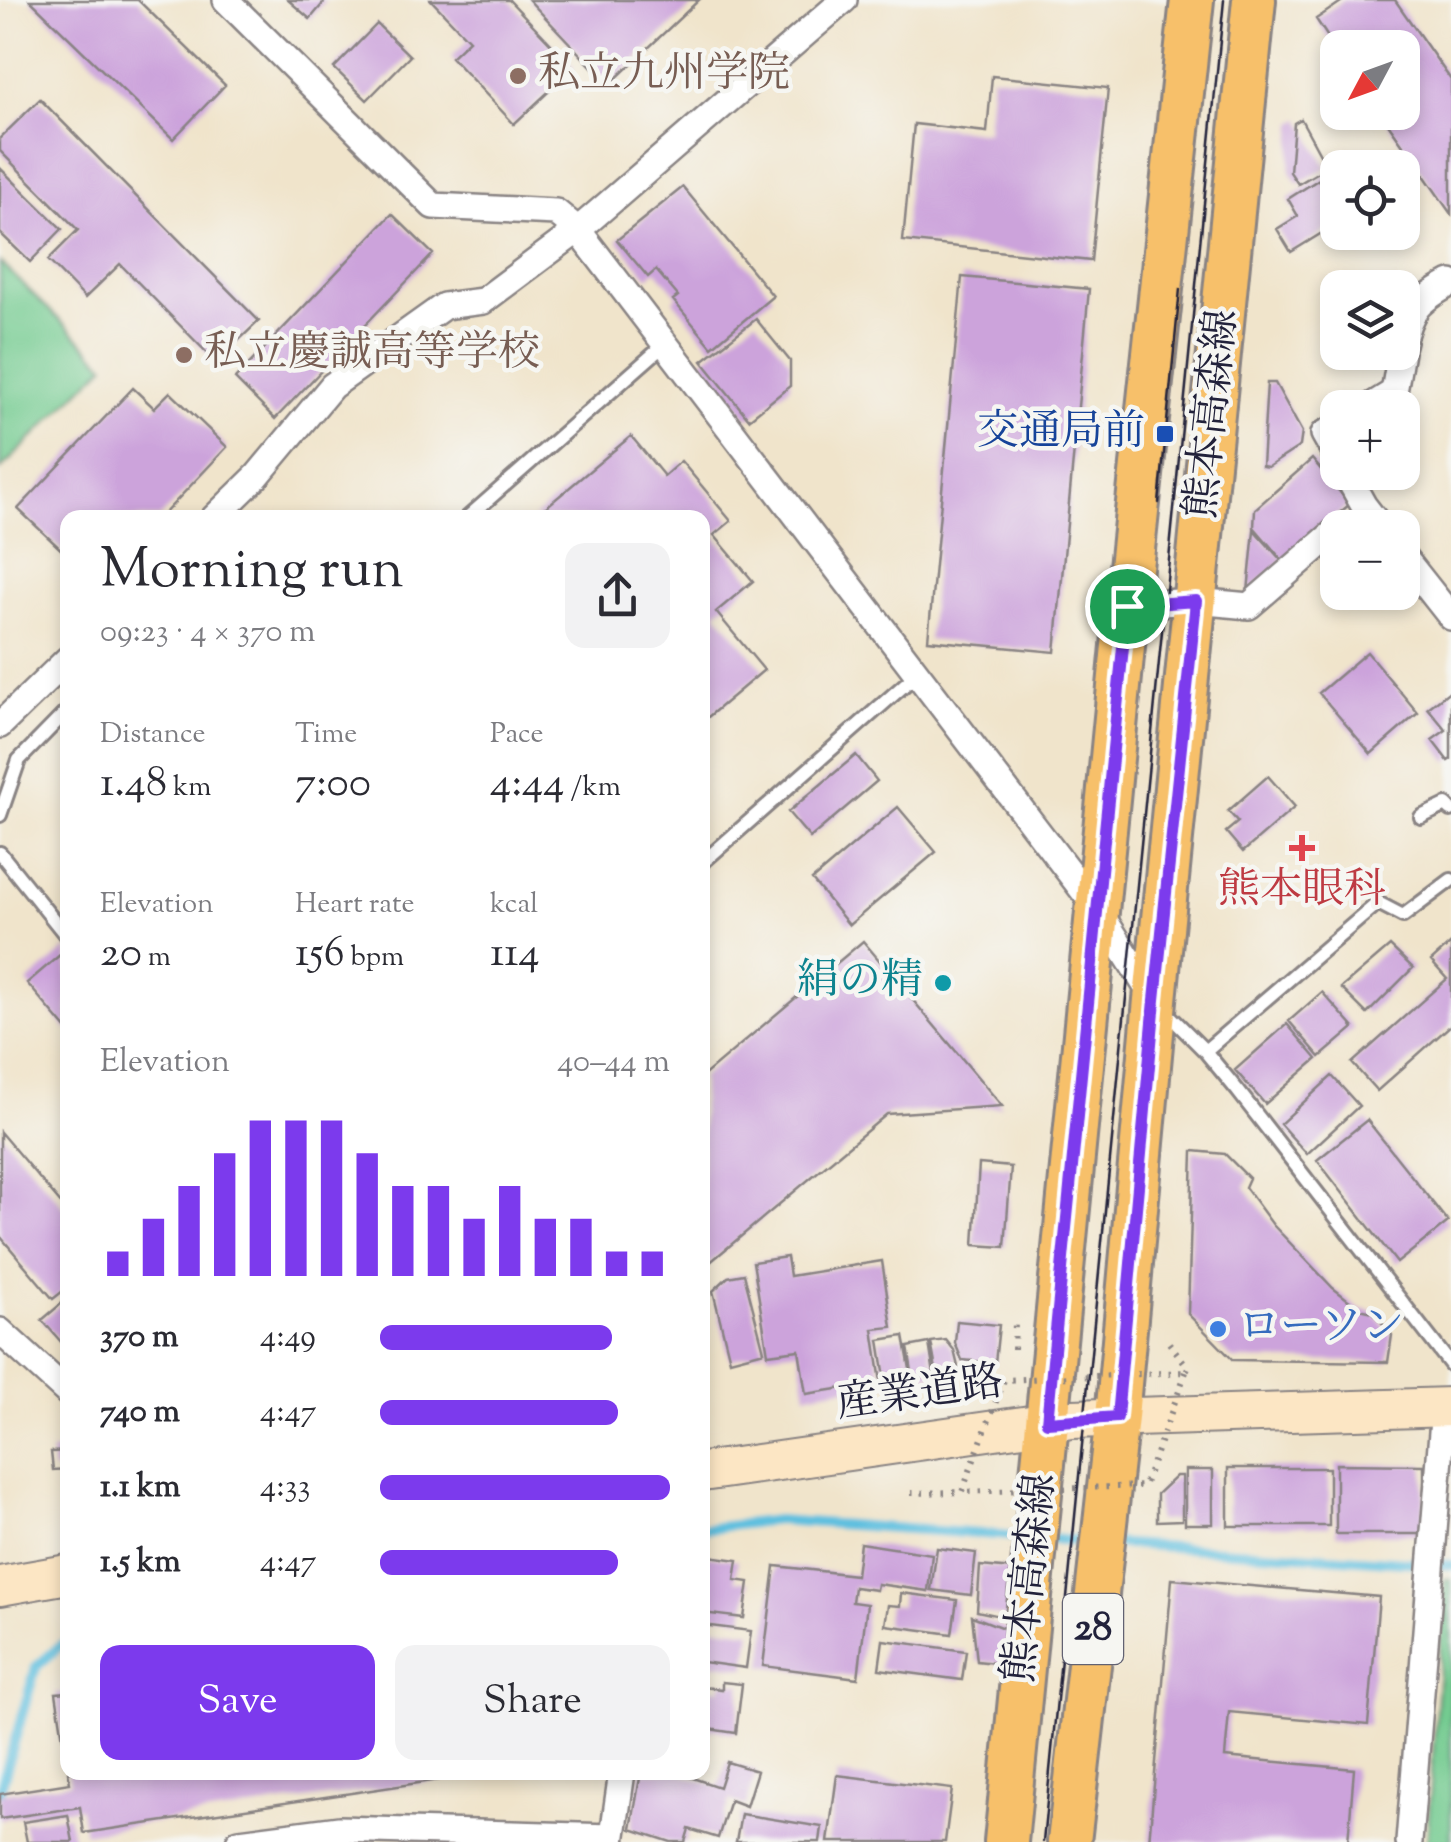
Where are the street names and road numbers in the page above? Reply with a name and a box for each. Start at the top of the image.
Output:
street label: 熊本高森線 [1173,306,1255,522]
street label: 産業道路 [833,1354,1007,1436]
street label: 熊本高森線 [991,1470,1073,1686]
road number: 28 [1063,1594,1123,1664]

